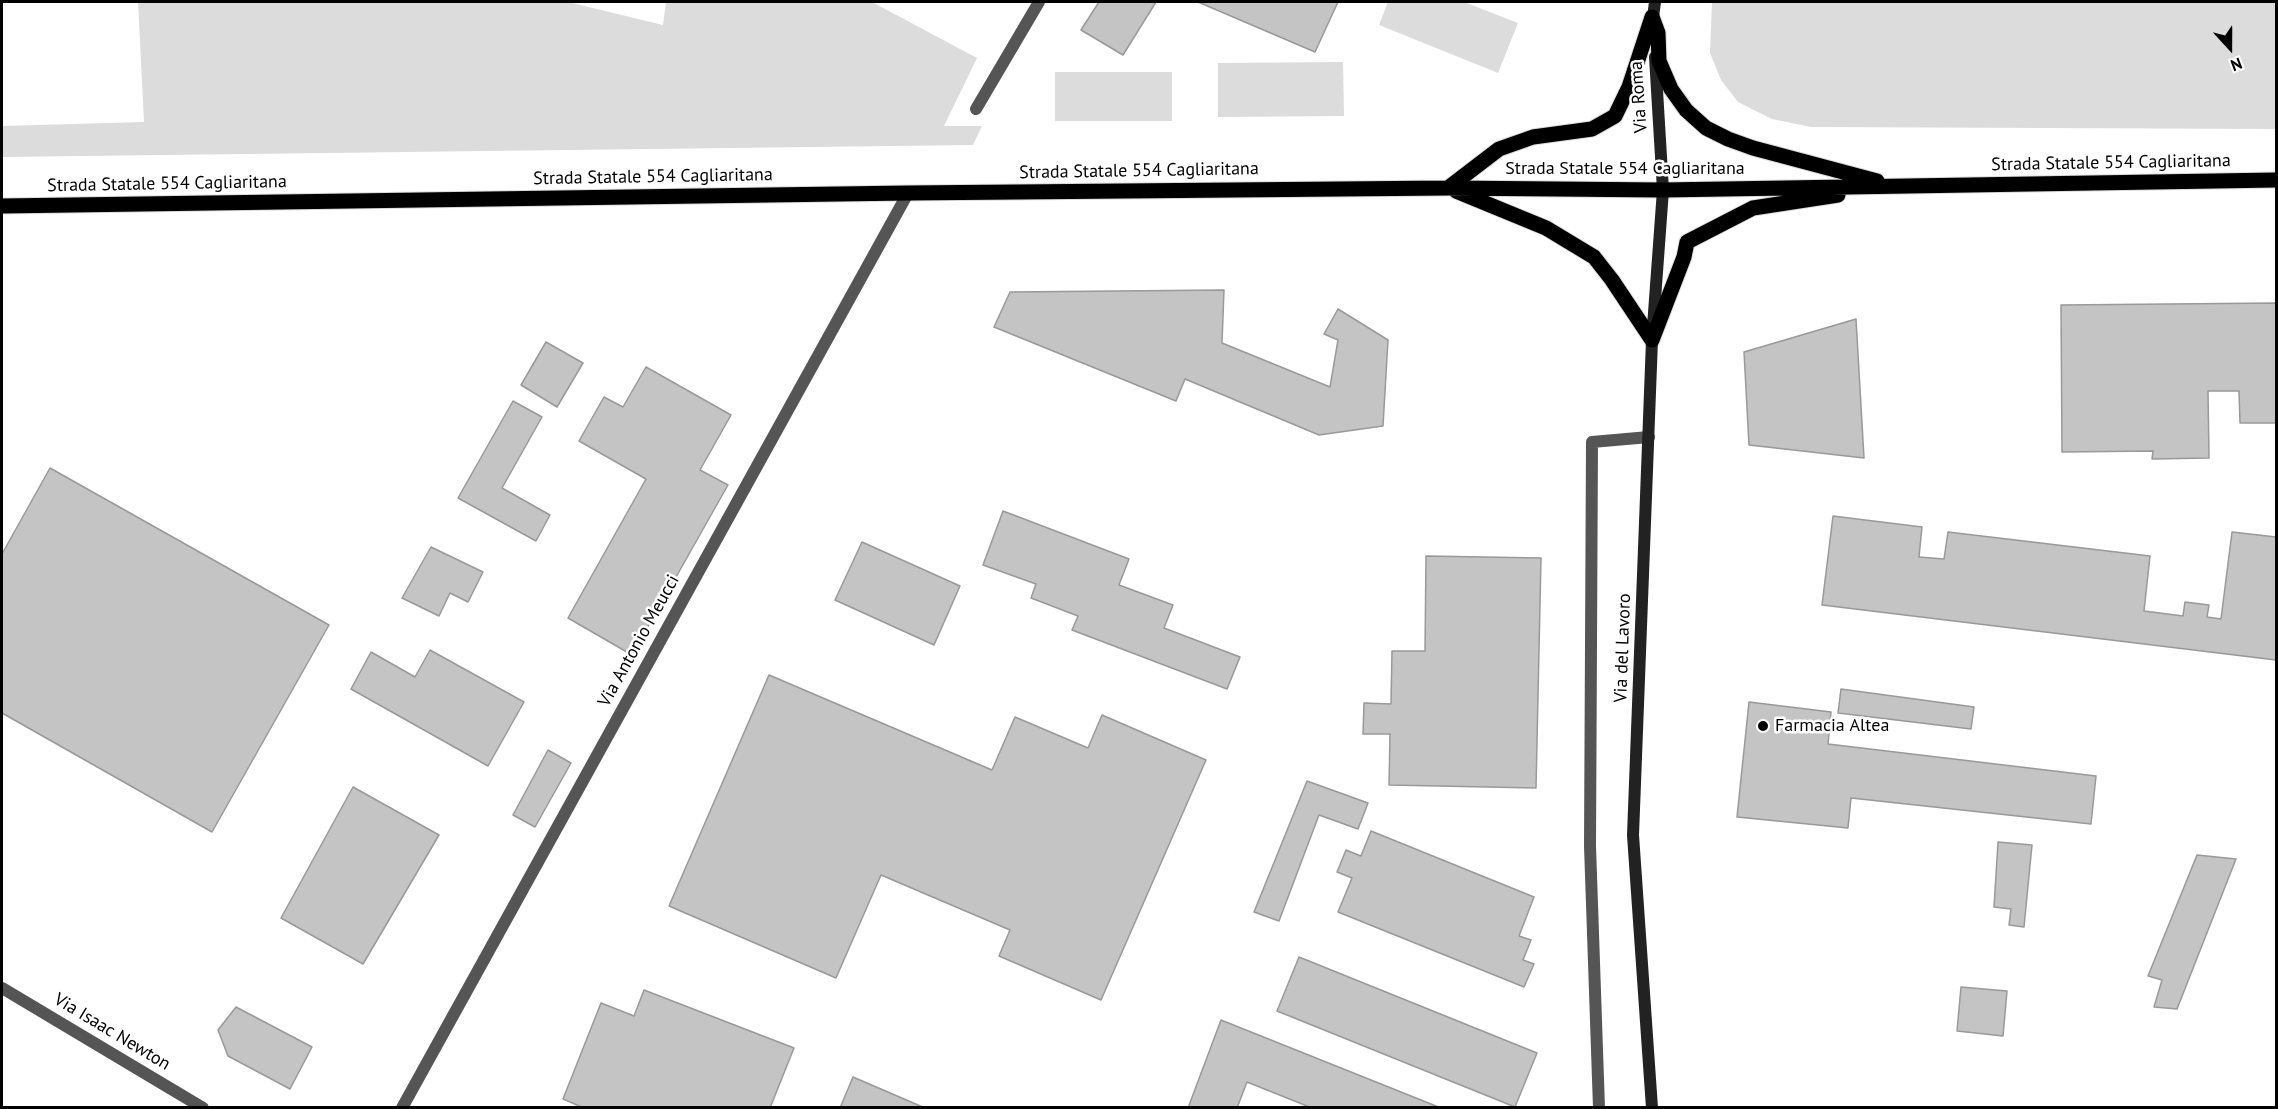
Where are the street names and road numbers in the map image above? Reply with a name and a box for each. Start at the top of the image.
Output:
street label: Via Roma [1626,60,1652,134]
street label: Strada Statale 554 Cagliaritana [1991,150,2231,176]
street label: Strada Statale 554 Cagliaritana [1019,158,1259,184]
street label: Strada Statale 554 Cagliaritana [1505,158,1745,180]
street label: Strada Statale 554 Cagliaritana [533,164,773,190]
street label: Strada Statale 554 Cagliaritana [47,171,287,197]
street label: Via Antonio Meucci [594,571,684,711]
street label: Via del Lavoro [1610,593,1636,703]
street label: Via Isaac Newton [50,989,174,1075]

